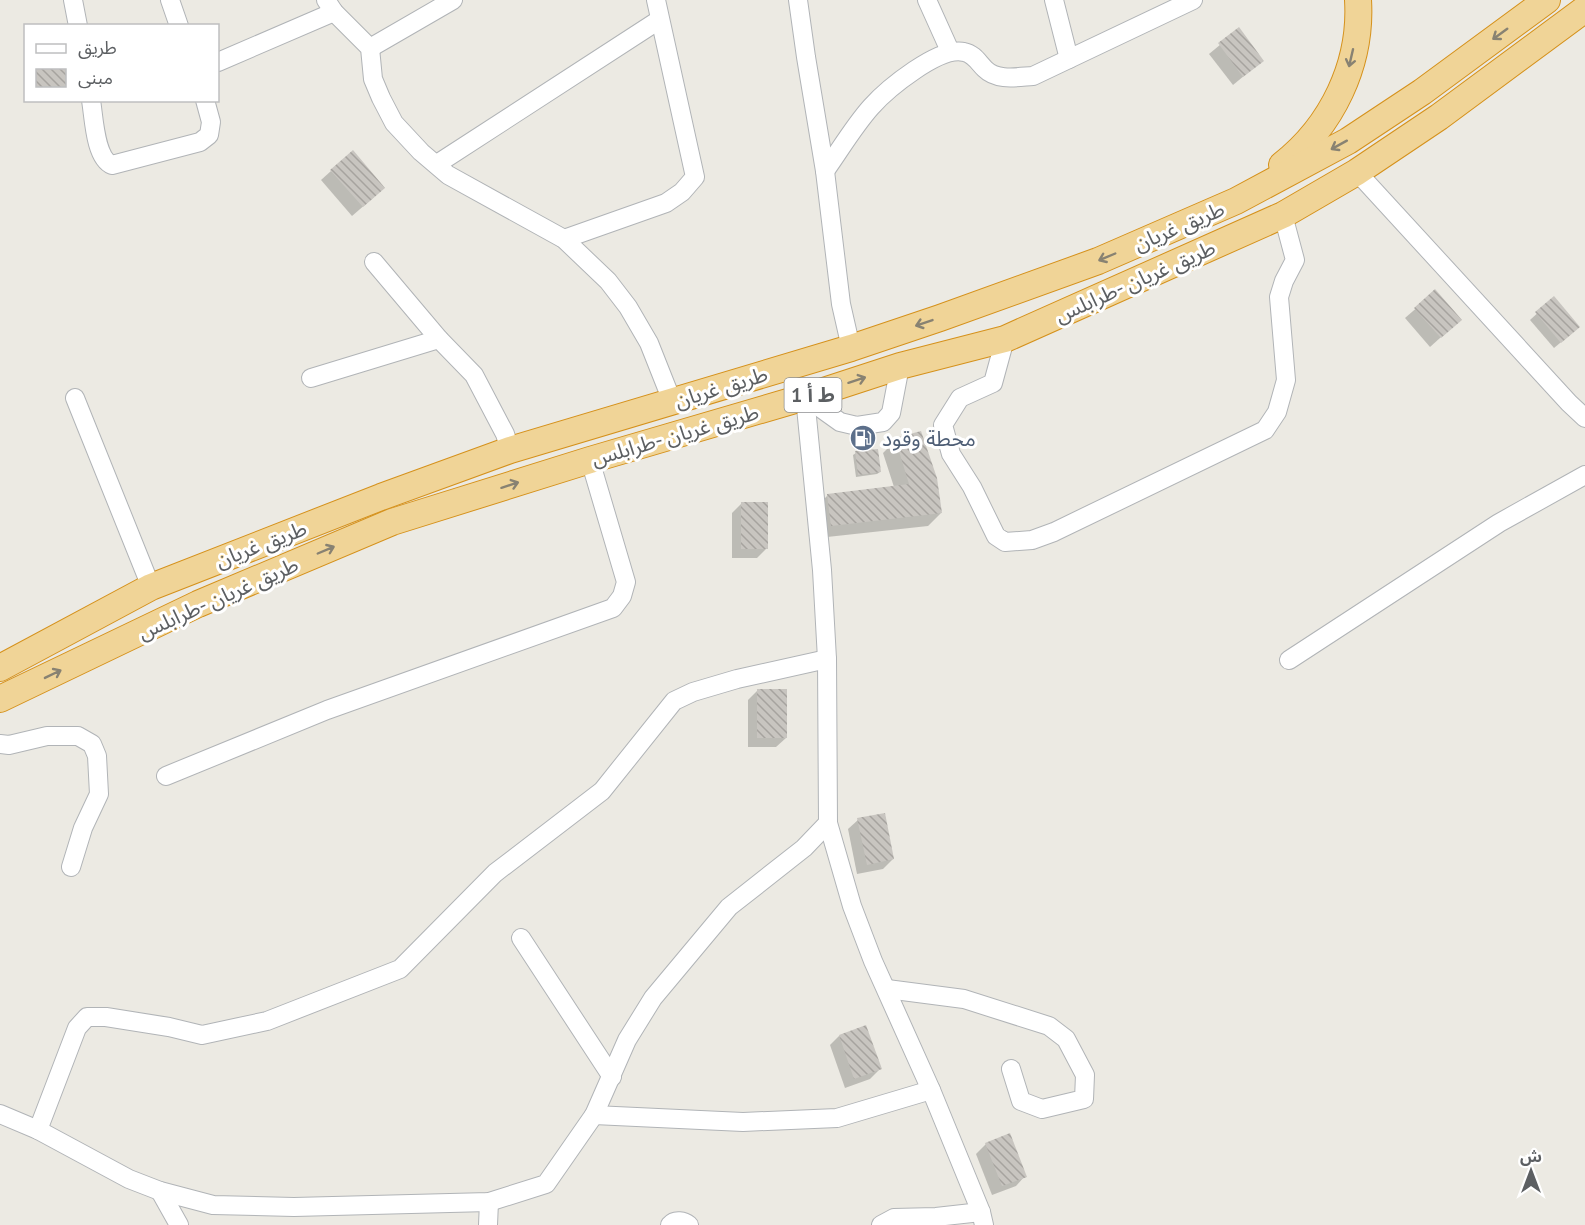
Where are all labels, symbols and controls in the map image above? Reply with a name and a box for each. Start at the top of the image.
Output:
legend [24,24,219,102]
one-way arrow [1492,28,1508,40]
text: طريق [78,36,117,59]
one-way arrow [1345,48,1357,67]
text: مبنى [78,66,113,89]
one-way arrow [1331,140,1349,151]
street label: طريق غريان [1130,195,1228,257]
street label: طريق غريان -طرابلس [1051,234,1219,328]
one-way arrow [1098,252,1117,263]
one-way arrow [915,319,934,330]
street label: طريق غريان [671,360,771,414]
one-way arrow [847,374,866,385]
road number: ط أ 1 [784,378,842,412]
street label: طريق غريان -طرابلس [588,398,762,472]
fuel station icon: محطة وقود [848,423,878,453]
place label: محطة وقود [882,425,976,452]
one-way arrow [500,479,519,490]
street label: طريق غريان [211,514,311,574]
one-way arrow [316,544,335,555]
street label: طريق غريان -طرابلس [134,551,302,645]
one-way arrow [43,667,61,679]
north arrow [1501,1141,1561,1201]
text: ش [1520,1146,1542,1166]

